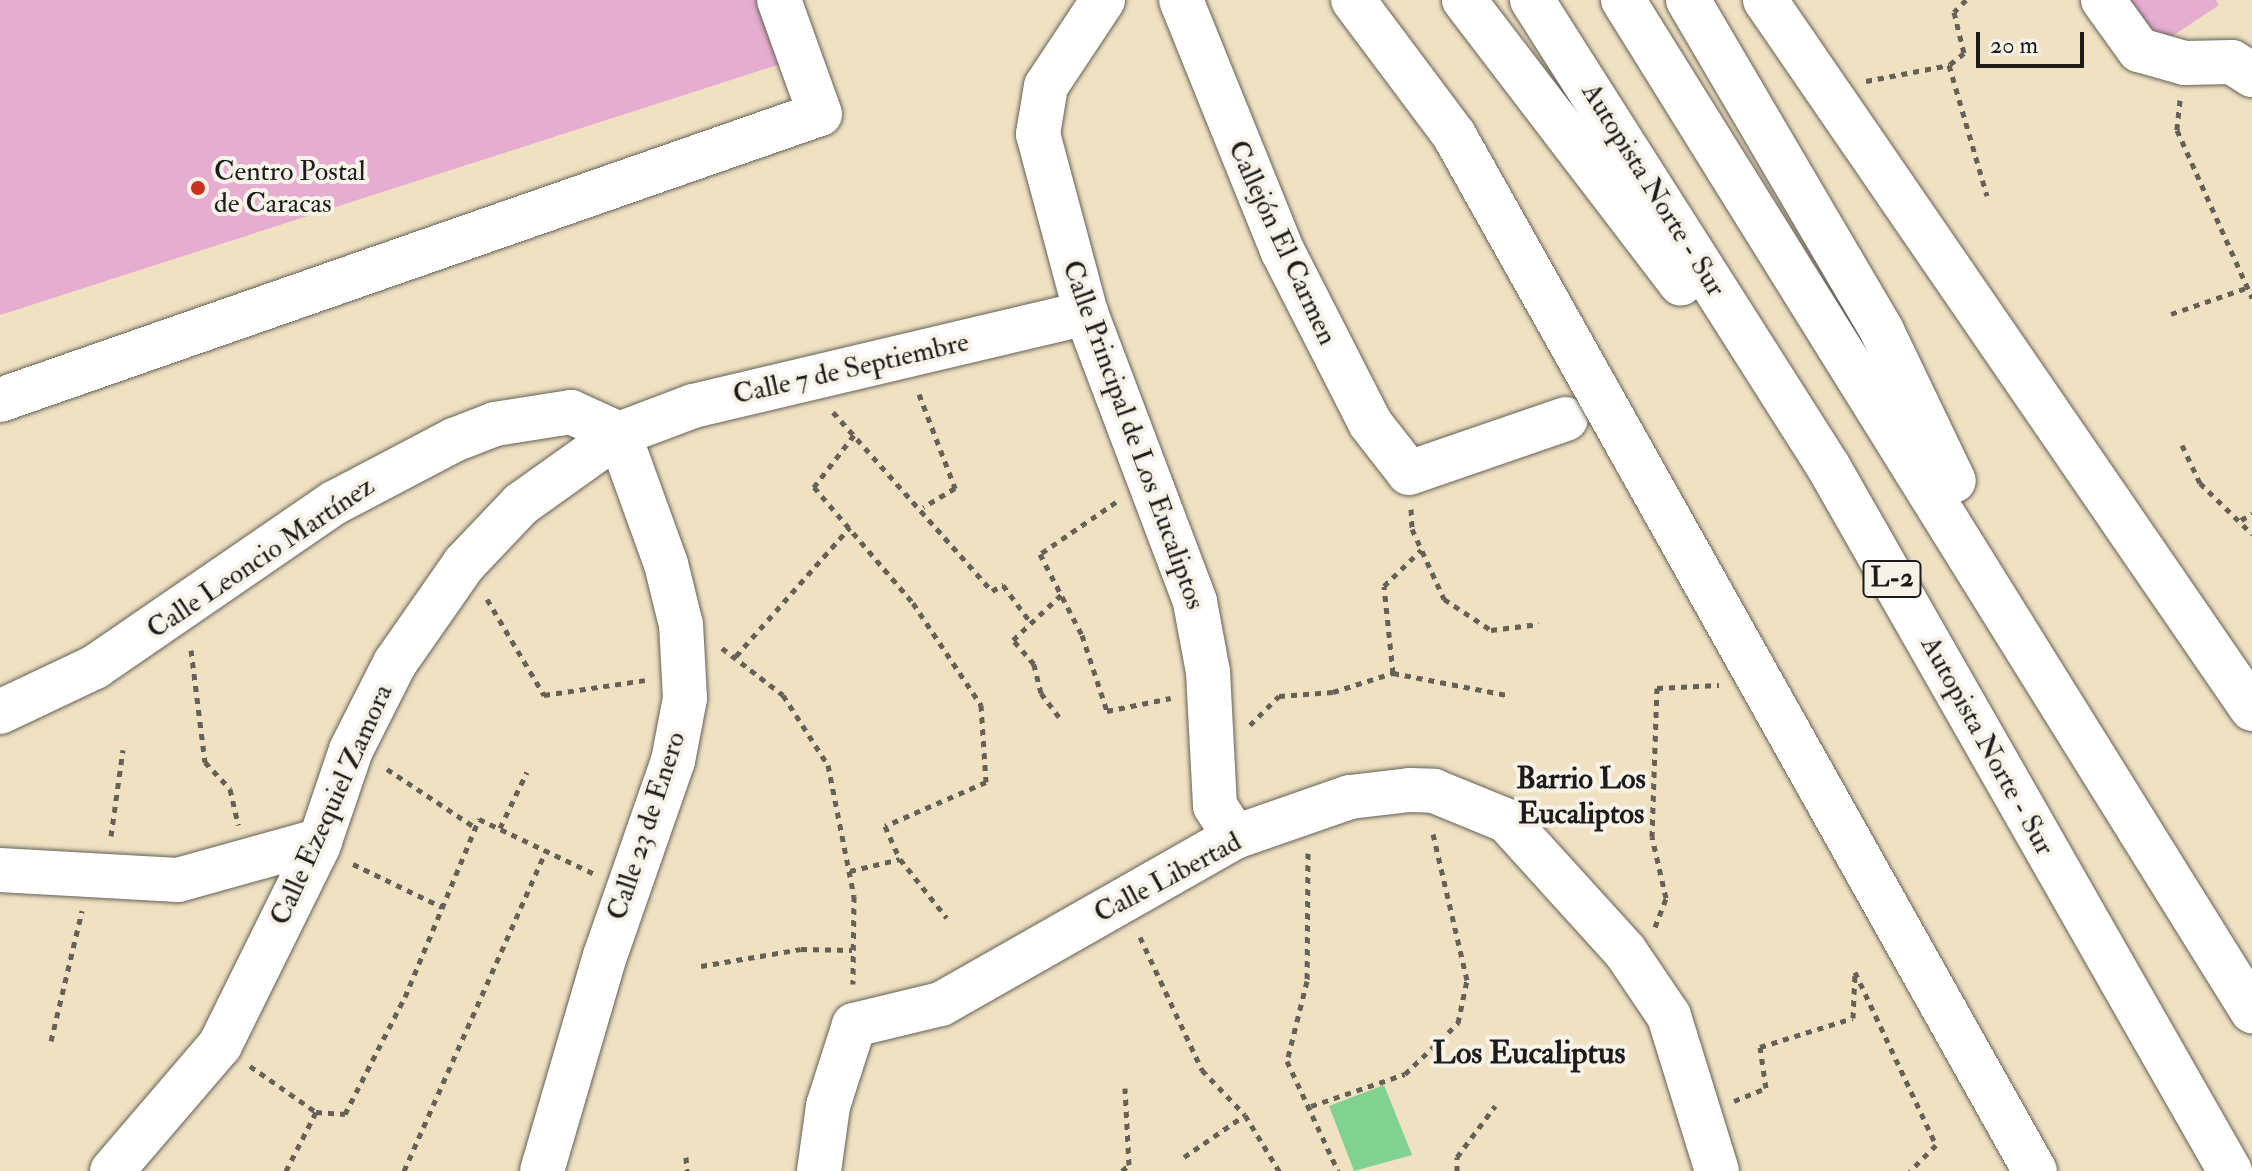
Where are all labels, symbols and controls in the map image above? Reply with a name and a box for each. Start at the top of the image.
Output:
scale bar [1980,16,2088,66]
text: 20 m [1990,30,2038,61]
street label: Autopista Norte - Sur [1574,77,1732,303]
street label: Callejón El Carmen [1220,136,1344,350]
place label: Centro Postal de Caracas [214,155,366,221]
marker: Centro Postal de Caracas [189,179,207,197]
street label: Calle Principal de Los Eucaliptos [1054,256,1212,614]
street label: Calle 7 de Septiembre [730,326,972,412]
street label: Calle Leoncio Martínez [141,470,381,646]
road number: L-2 [1862,557,1922,601]
street label: Autopista Norte - Sur [1913,631,2061,861]
street label: Calle Ezequiel Zamora [264,679,400,931]
street label: Calle 23 de Enero [601,728,693,924]
district label: Barrio Los Eucaliptos [1516,761,1646,832]
street label: Calle Libertad [1089,825,1247,931]
district label: Los Eucaliptus [1433,1034,1625,1072]

